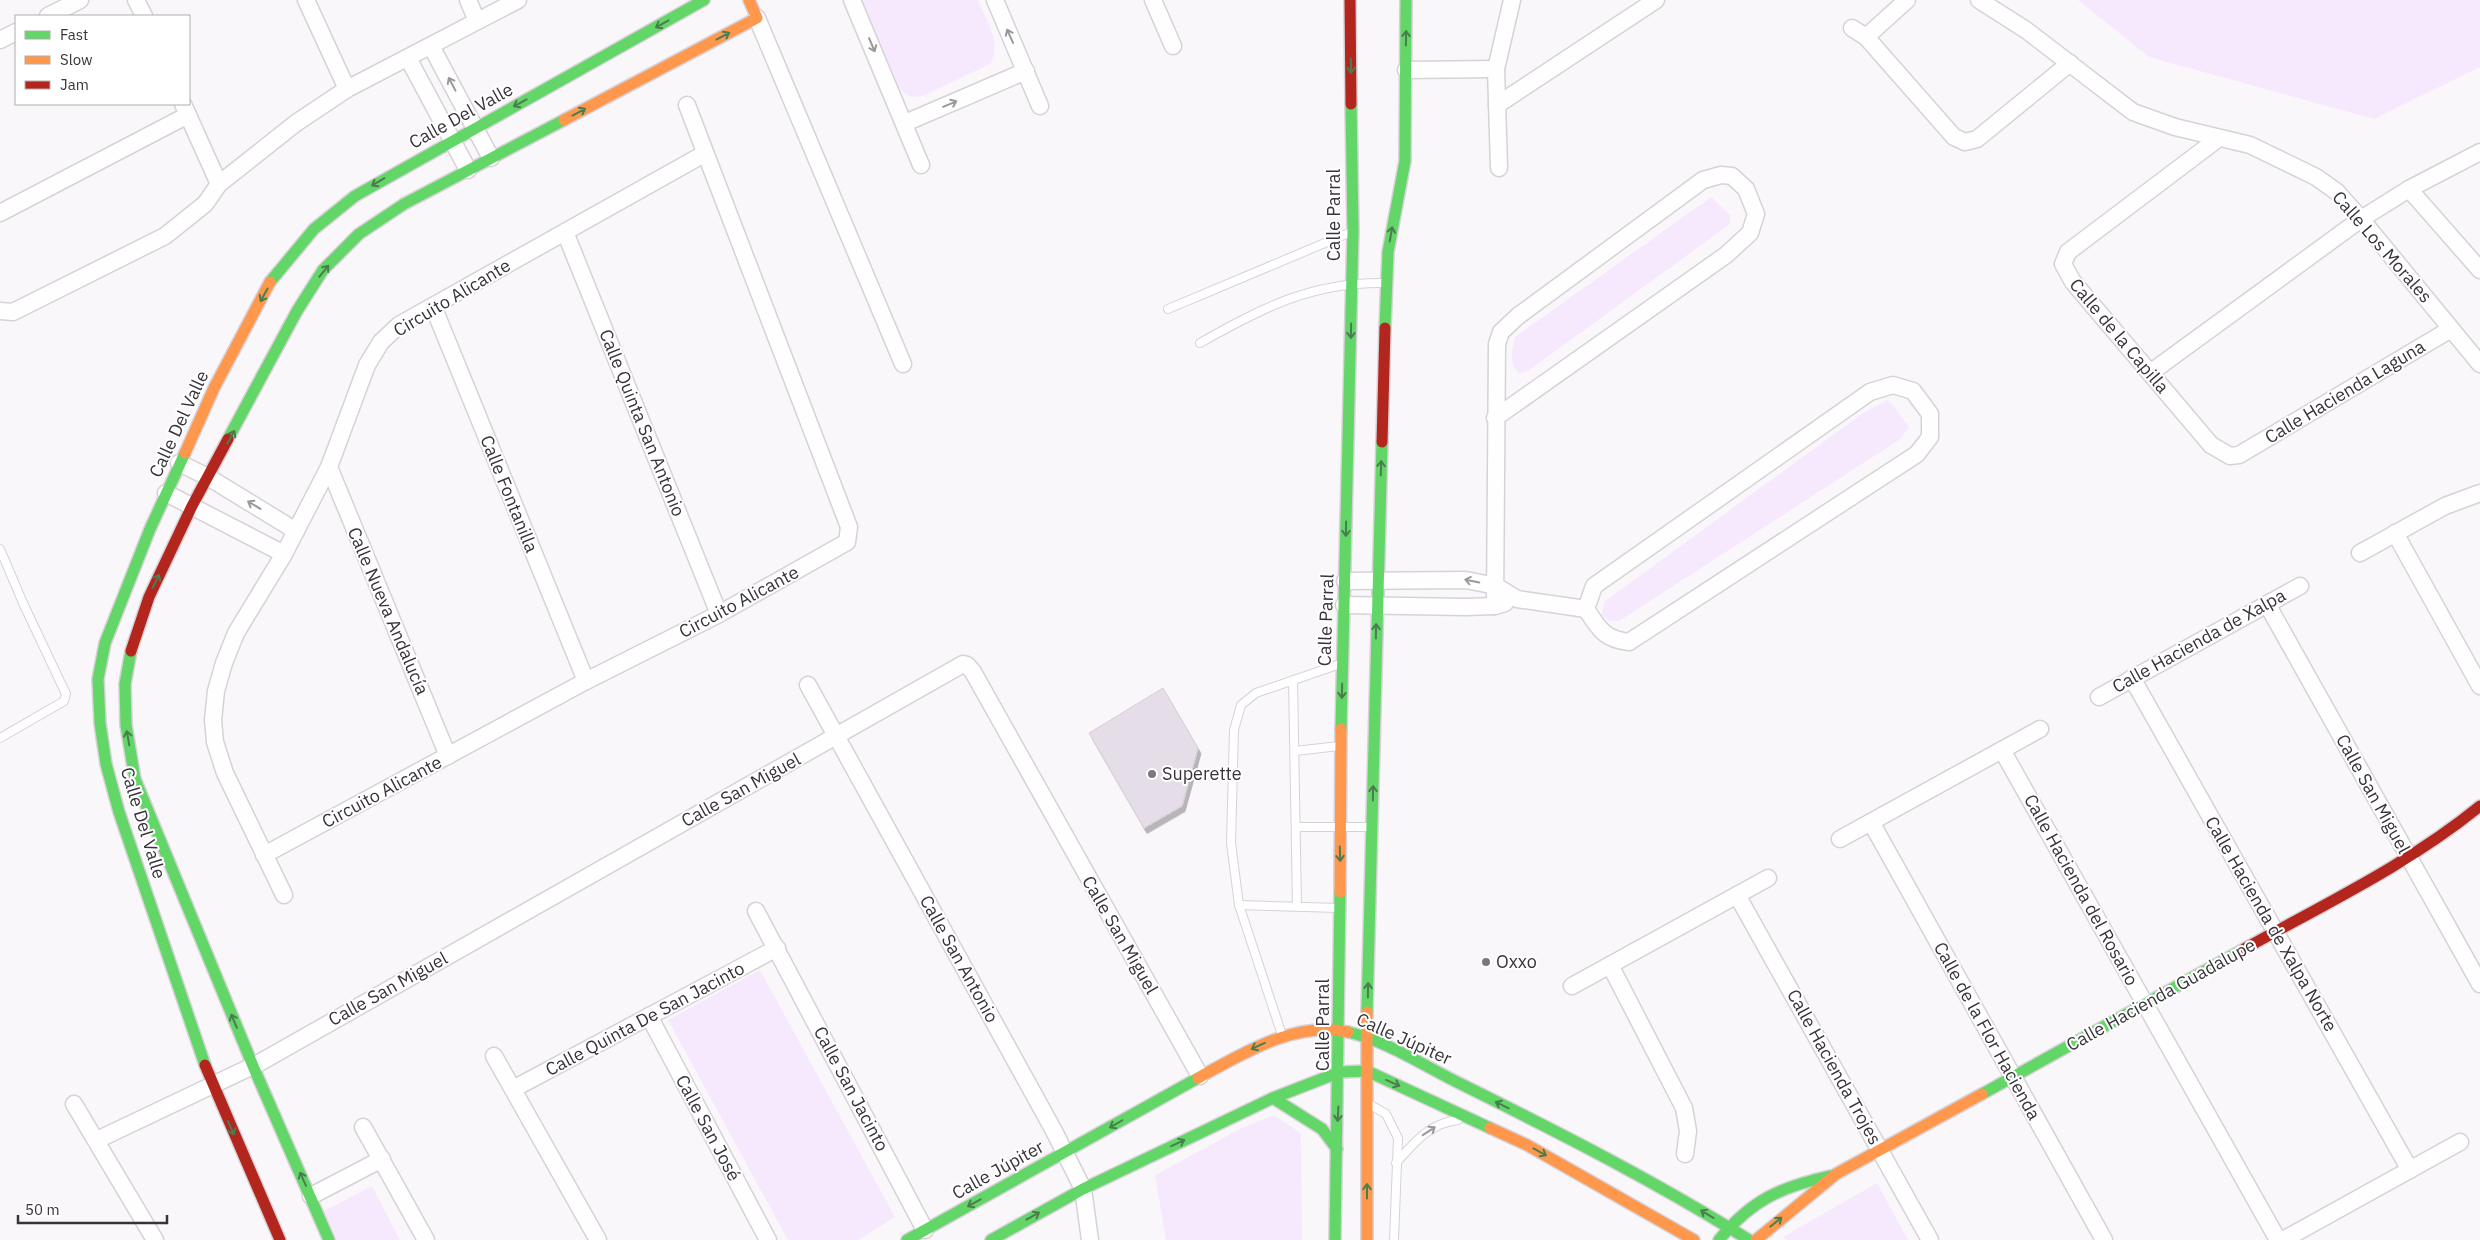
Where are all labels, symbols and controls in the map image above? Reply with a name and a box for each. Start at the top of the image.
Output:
legend [15,15,190,105]
one-way arrow [654,19,669,29]
text: Fast [60,25,88,44]
one-way arrow [1005,29,1015,44]
one-way arrow [715,31,730,40]
one-way arrow [1401,31,1411,47]
one-way arrow [867,37,877,52]
text: Slow [60,50,93,69]
one-way arrow [1346,58,1356,74]
text: Jam [60,75,89,94]
street label: Calle Del Valle [405,77,517,154]
one-way arrow [447,77,456,92]
one-way arrow [942,98,957,108]
one-way arrow [513,99,528,108]
one-way arrow [571,107,586,116]
street label: Calle Parral [1322,169,1345,261]
one-way arrow [372,178,386,188]
street label: Calle Los Morales [2327,186,2437,307]
one-way arrow [1386,227,1396,243]
street label: Circuito Alicante [389,254,515,342]
one-way arrow [318,264,329,277]
street label: Calle de la Capilla [2065,274,2174,398]
one-way arrow [258,287,268,301]
one-way arrow [1346,323,1355,339]
street label: Calle Quinta San Antonio [594,326,691,520]
street label: Calle Hacienda Laguna [2260,334,2429,449]
street label: Calle Del Valle [144,367,213,481]
one-way arrow [226,429,236,444]
street label: Calle Fontanilla [475,432,544,556]
one-way arrow [1376,460,1386,476]
one-way arrow [248,500,262,510]
one-way arrow [1341,520,1351,536]
street label: Calle Nueva Andalucía [343,523,434,698]
street label: Circuito Alicante [675,560,803,643]
street label: Calle Parral [1312,573,1339,667]
one-way arrow [152,574,162,589]
one-way arrow [1465,576,1481,586]
street label: Calle Hacienda de Xalpa [2108,583,2290,698]
one-way arrow [1371,623,1381,639]
one-way arrow [1337,682,1347,699]
street label: Calle San Miguel [2331,730,2416,857]
one-way arrow [123,731,133,747]
street label: Calle San Miguel [677,747,804,832]
street label: Circuito Alicante [318,750,446,833]
place label: Superette [1162,762,1242,785]
street label: Calle Del Valle [116,764,171,881]
marker: Superette [1146,768,1158,780]
one-way arrow [1368,785,1377,801]
street label: Calle Hacienda del Rosario [2019,790,2144,989]
street label: Calle Hacienda de Xalpa Norte [2200,812,2343,1036]
one-way arrow [1335,845,1344,861]
street label: Calle San Miguel [1077,872,1164,998]
street label: Calle San Antonio [915,891,1004,1026]
street label: Calle Hacienda Guadalupe [2062,933,2259,1056]
street label: Calle de la Flor Hacienda [1929,938,2046,1124]
street label: Calle San Miguel [324,946,451,1031]
place label: Oxxo [1496,950,1537,973]
street label: Calle Quinta De San Jacinto [541,956,748,1081]
marker: Oxxo [1480,956,1492,968]
street label: Calle Parral [1311,979,1334,1071]
one-way arrow [1363,983,1372,999]
street label: Calle Hacienda Trojes [1782,985,1887,1148]
street label: Calle Júpiter [1353,1007,1456,1070]
one-way arrow [229,1013,238,1028]
street label: Calle San Jacinto [809,1022,894,1155]
one-way arrow [1251,1041,1266,1051]
street label: Calle San José [671,1071,746,1185]
one-way arrow [1385,1079,1400,1089]
one-way arrow [1495,1100,1510,1109]
one-way arrow [1334,1106,1343,1122]
one-way arrow [226,1120,236,1135]
one-way arrow [1109,1120,1123,1130]
one-way arrow [1422,1125,1436,1136]
street label: Calle Júpiter [948,1135,1048,1204]
one-way arrow [1170,1138,1185,1147]
one-way arrow [1532,1148,1547,1158]
one-way arrow [298,1172,308,1187]
one-way arrow [1362,1184,1372,1200]
scale bar [18,1192,166,1224]
one-way arrow [967,1199,981,1209]
text: 50 m [25,1200,60,1219]
one-way arrow [1701,1209,1715,1219]
one-way arrow [1025,1211,1040,1220]
one-way arrow [1769,1217,1782,1228]

